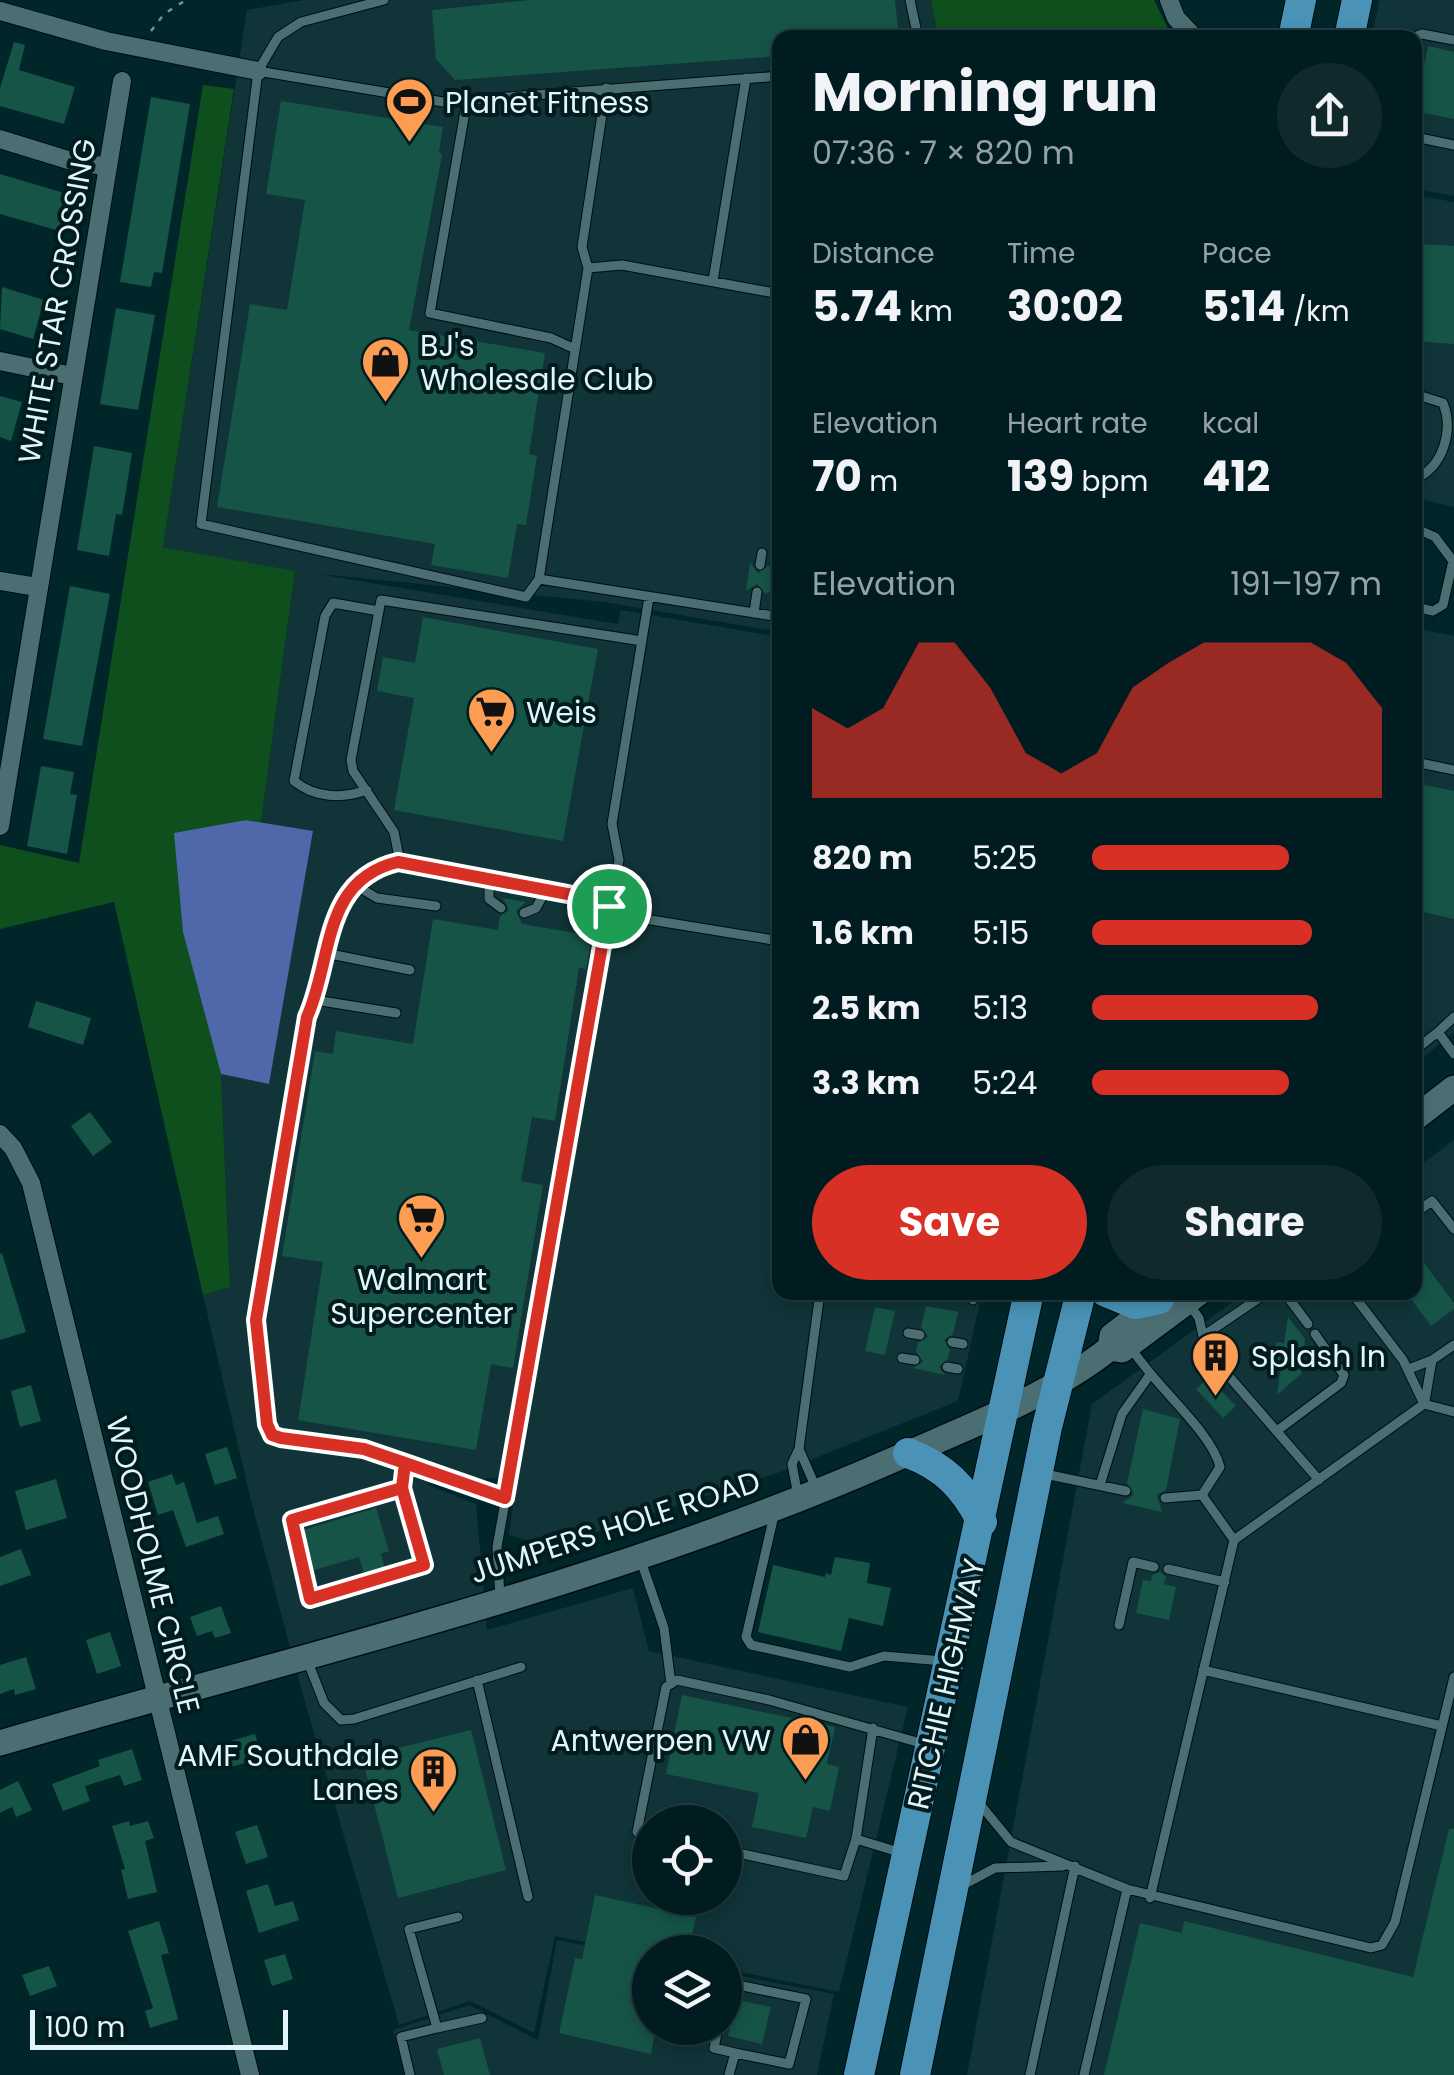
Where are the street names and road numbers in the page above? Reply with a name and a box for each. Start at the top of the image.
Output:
street label: WHITE STAR CROSSING [7,135,107,467]
street label: WOODHOLME CIRCLE [95,1412,211,1718]
street label: JUMPERS HOLE ROAD [464,1460,766,1594]
street label: RITCHIE HIGHWAY [896,1555,996,1813]

